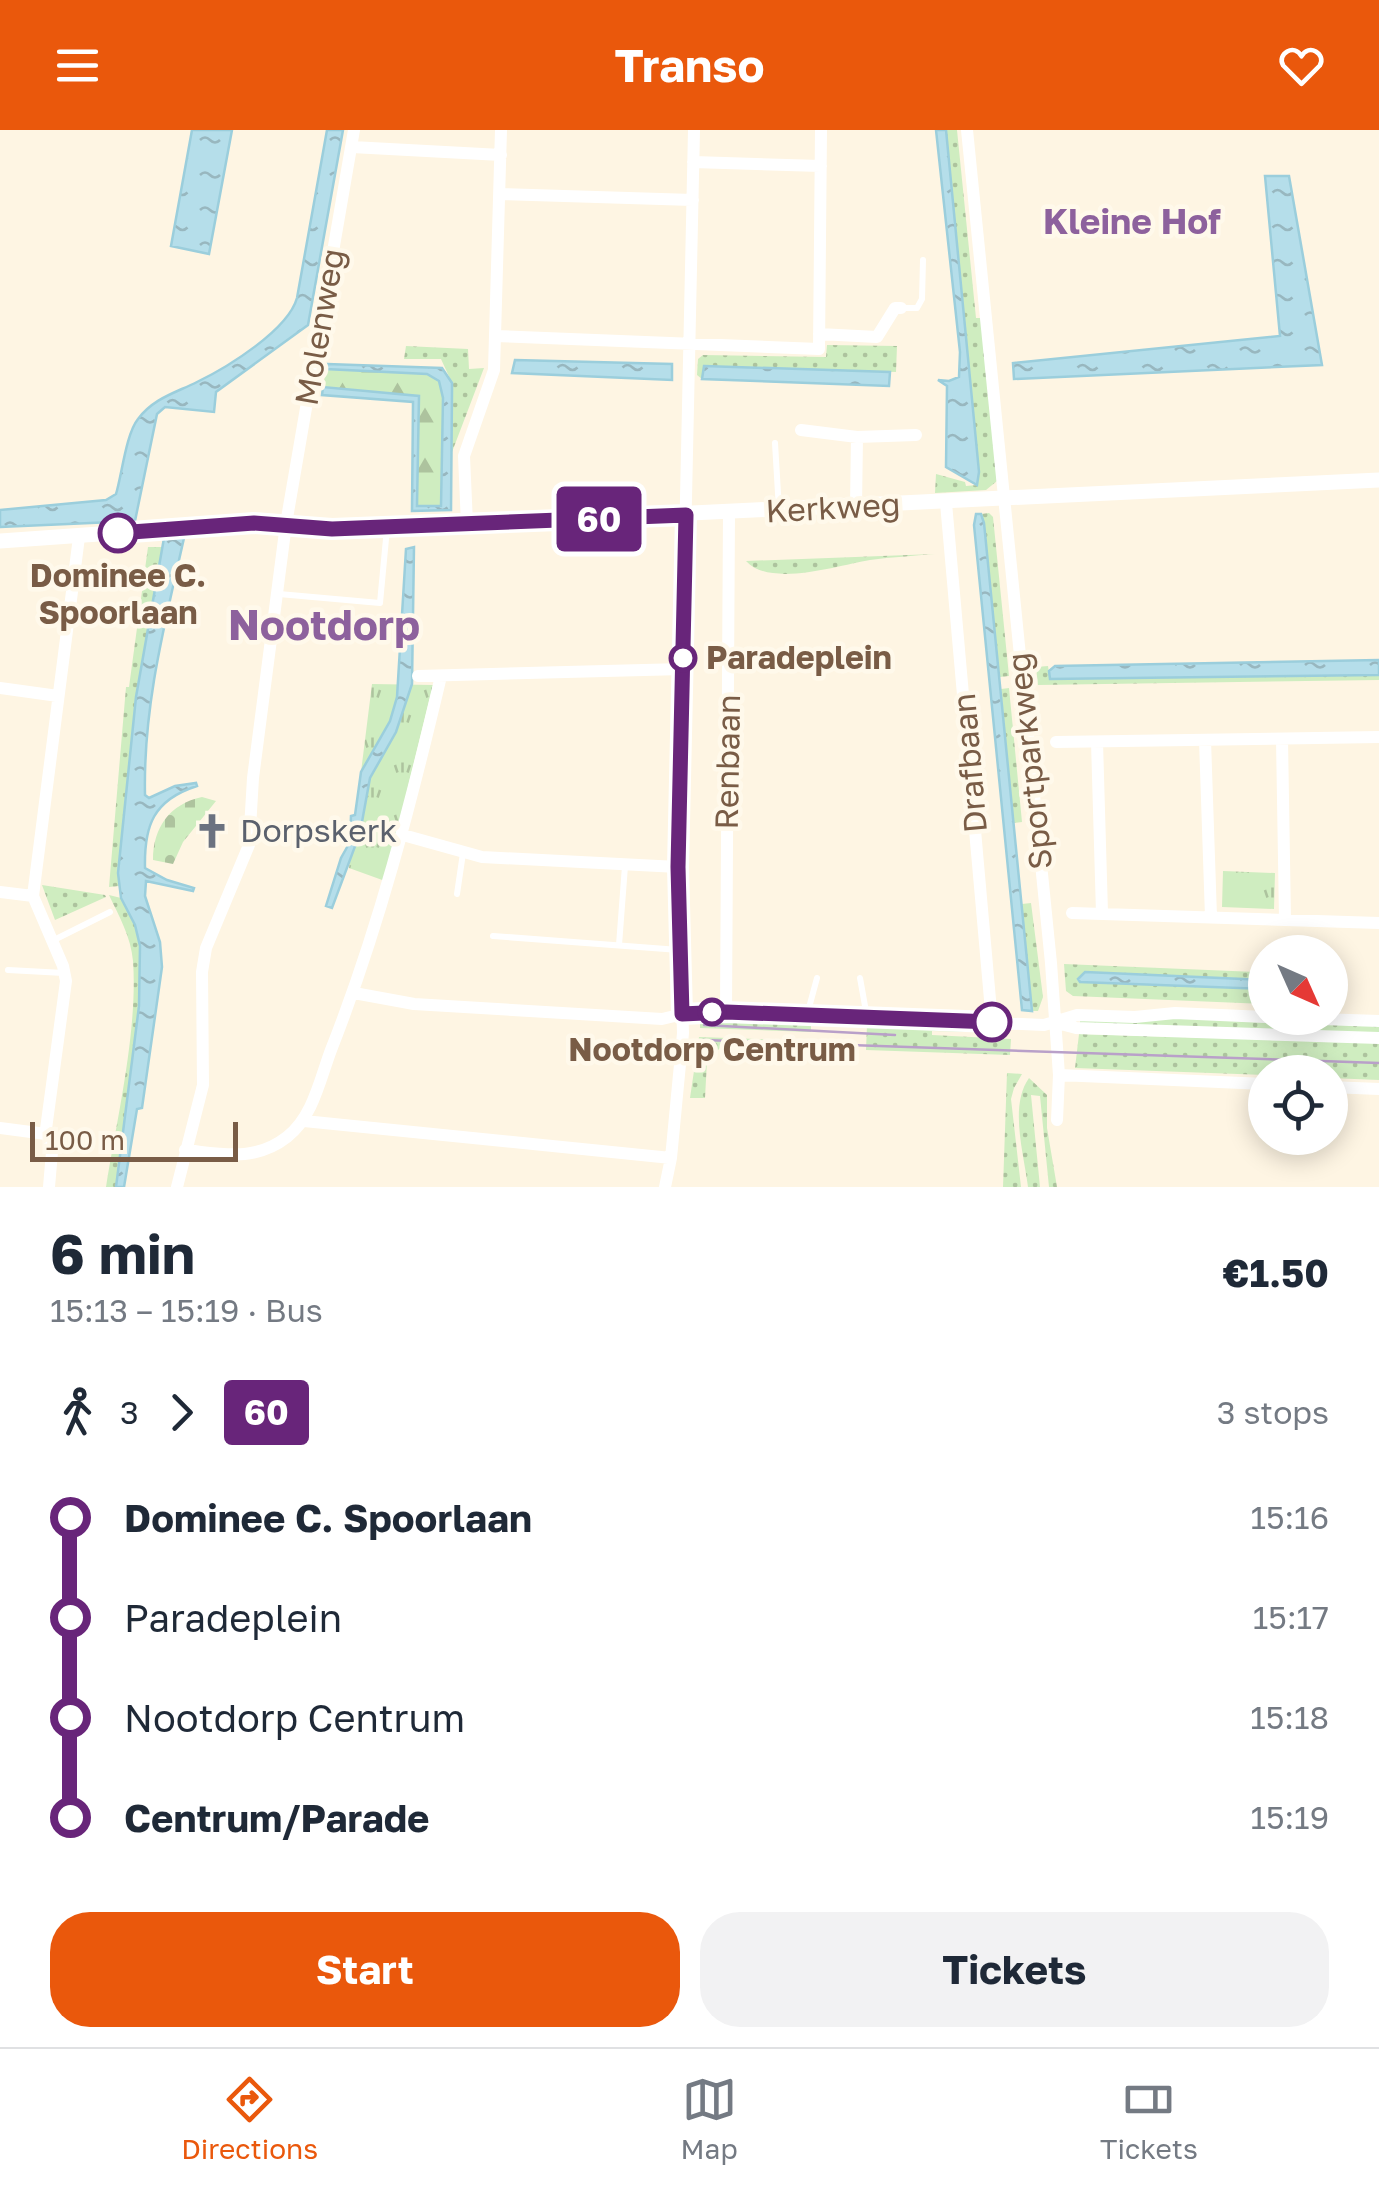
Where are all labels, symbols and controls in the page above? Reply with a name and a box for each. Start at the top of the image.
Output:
icon: menu [50,38,105,93]
text: Transo [615,38,764,92]
icon: heart [1274,38,1329,93]
district label: Kleine Hof [1043,200,1221,242]
street label: Molenweg [287,246,351,408]
street label: Kerkweg [765,485,901,530]
line badge: 60 [554,486,644,552]
text: 60 [577,498,621,540]
marker: Dominee C. Spoorlaan [99,514,137,552]
place label: Dominee C. Spoorlaan [30,556,206,631]
district label: Nootdorp [228,599,420,649]
place label: Paradeplein [706,638,892,676]
marker: Paradeplein [670,645,696,671]
street label: Sportparkweg [999,651,1059,871]
street label: Drafbaan [944,692,994,834]
street label: Renbaan [707,694,747,830]
place label: Dorpskerk [240,811,397,849]
church icon: Dorpskerk [193,812,231,850]
north arrow [1248,935,1348,1035]
map controls [1248,935,1348,1155]
marker: Nootdorp Centrum [699,999,725,1025]
unlabelled marker [973,1003,1011,1041]
place label: Nootdorp Centrum [568,1030,856,1068]
button: locate [1248,1055,1348,1155]
scale bar [30,1117,238,1162]
text: 100 m [45,1123,125,1156]
text: 6 min [50,1220,195,1286]
text: €1.50 [1223,1250,1329,1295]
text: 15:13 – 15:19 · Bus [50,1291,323,1329]
icon: walk [50,1385,105,1440]
icon: forward [154,1385,209,1440]
text: 60 [244,1391,289,1433]
text: 3 [120,1393,139,1431]
text: 3 stops [1217,1393,1329,1431]
text: Dominee C. Spoorlaan [124,1495,532,1540]
text: 15:16 [1250,1498,1329,1536]
text: Paradeplein [124,1595,342,1640]
text: 15:17 [1253,1598,1329,1636]
text: Nootdorp Centrum [124,1695,465,1740]
text: 15:18 [1250,1698,1329,1736]
text: Centrum/Parade [124,1795,430,1840]
text: 15:19 [1250,1798,1329,1836]
button: Start [50,1912,680,2027]
button: Tickets [700,1912,1329,2027]
tab: Directions [181,2072,318,2165]
tab: Map [680,2072,738,2165]
tab: Tickets [1100,2072,1198,2165]

